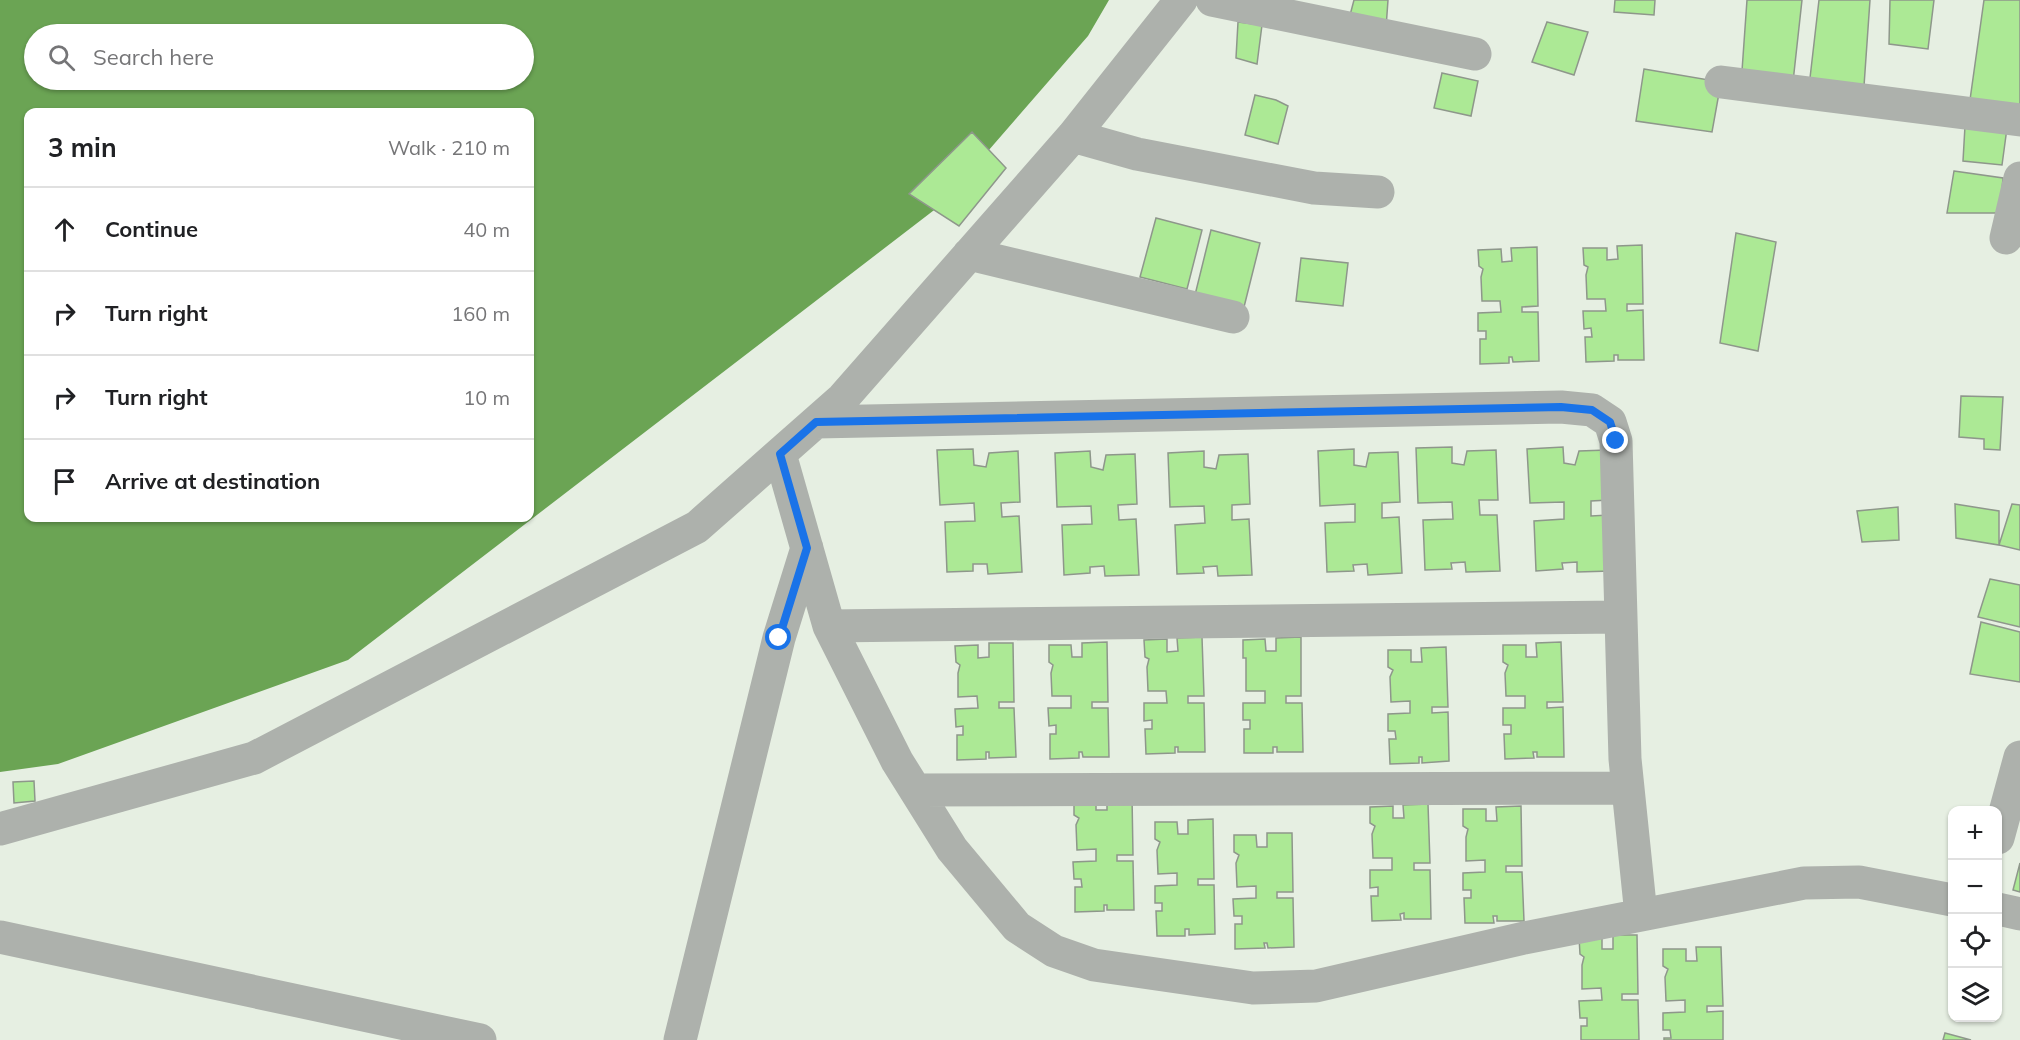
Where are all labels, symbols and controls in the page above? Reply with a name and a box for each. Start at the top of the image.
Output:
search box [24,24,534,90]
icon: search [45,41,78,74]
text: Search here [93,43,214,71]
text: 3 min [48,131,117,164]
text: Walk · 210 m [388,135,510,160]
icon: ahead [48,213,81,246]
text: Continue [105,215,198,243]
text: 40 m [463,217,510,242]
icon: right [48,297,81,330]
text: Turn right [105,299,208,327]
text: 160 m [451,301,510,326]
icon: right [48,381,81,414]
text: Turn right [105,383,208,411]
text: 10 m [463,385,510,410]
route end [1602,427,1628,453]
icon: arrive [48,465,81,498]
text: Arrive at destination [105,467,320,495]
route start [765,624,791,650]
map controls [1948,806,2002,1022]
button: + [1948,806,2002,860]
button: − [1948,860,2002,914]
button: locate [1948,914,2002,968]
button: layers [1948,968,2002,1022]

